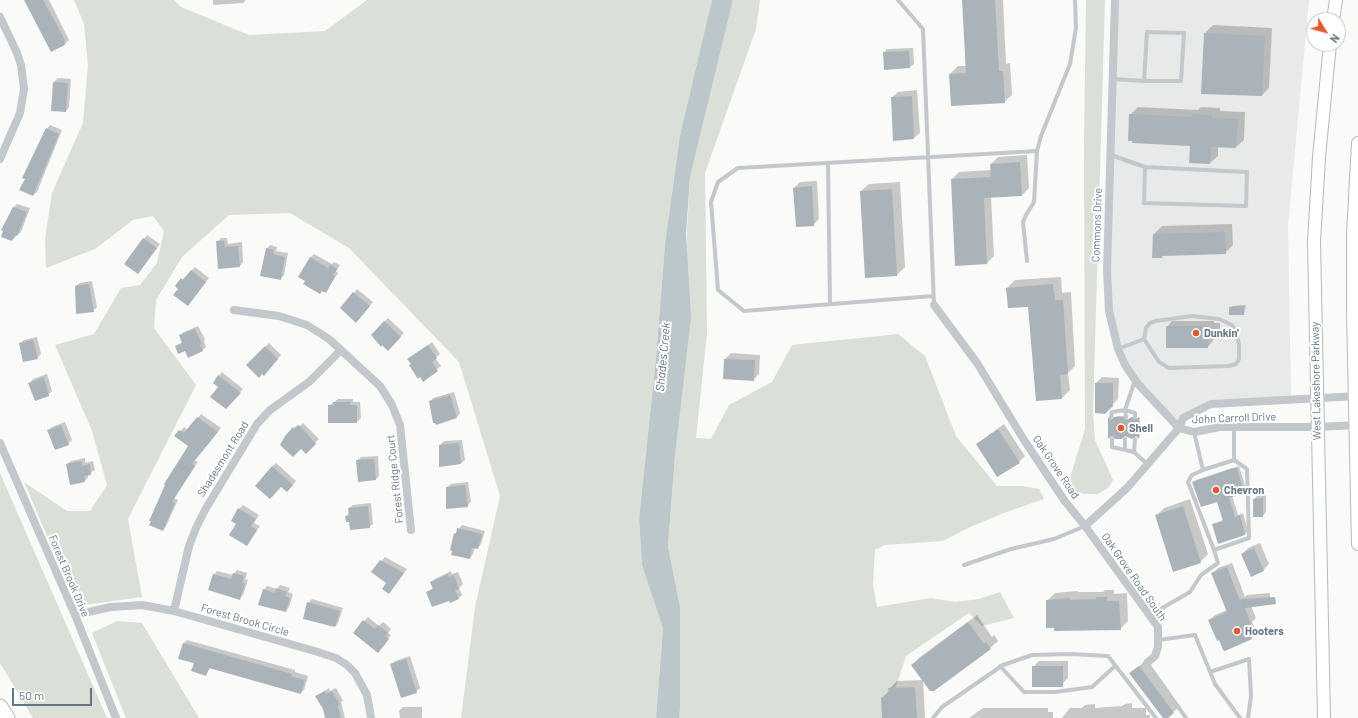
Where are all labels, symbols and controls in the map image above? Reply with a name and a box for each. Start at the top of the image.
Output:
north arrow [1306,12,1346,52]
text: N [1328,32,1343,46]
street label: Commons Drive [1089,187,1105,263]
water label: Shades Creek [653,322,673,392]
street label: West Lakeshore Parkway [1308,322,1324,440]
place label: Dunkin' [1204,326,1239,340]
marker: Dunkin' [1191,328,1201,338]
street label: John Carroll Drive [1192,410,1276,426]
street label: Shadesmont Road [194,419,252,499]
place label: Shell [1129,421,1153,435]
marker: Shell [1116,423,1126,433]
street label: Oak Grove Road [1030,433,1082,501]
street label: Forest Ridge Court [384,434,406,524]
place label: Chevron [1224,483,1264,497]
marker: Chevron [1211,485,1221,495]
street label: Oak Grove Road South [1099,530,1169,624]
street label: Forest Brook Drive [46,533,92,619]
street label: Forest Brook Circle [199,601,291,639]
place label: Hooters [1245,624,1284,638]
marker: Hooters [1232,626,1242,636]
scale bar [14,680,94,706]
text: 50 m [19,688,44,702]

